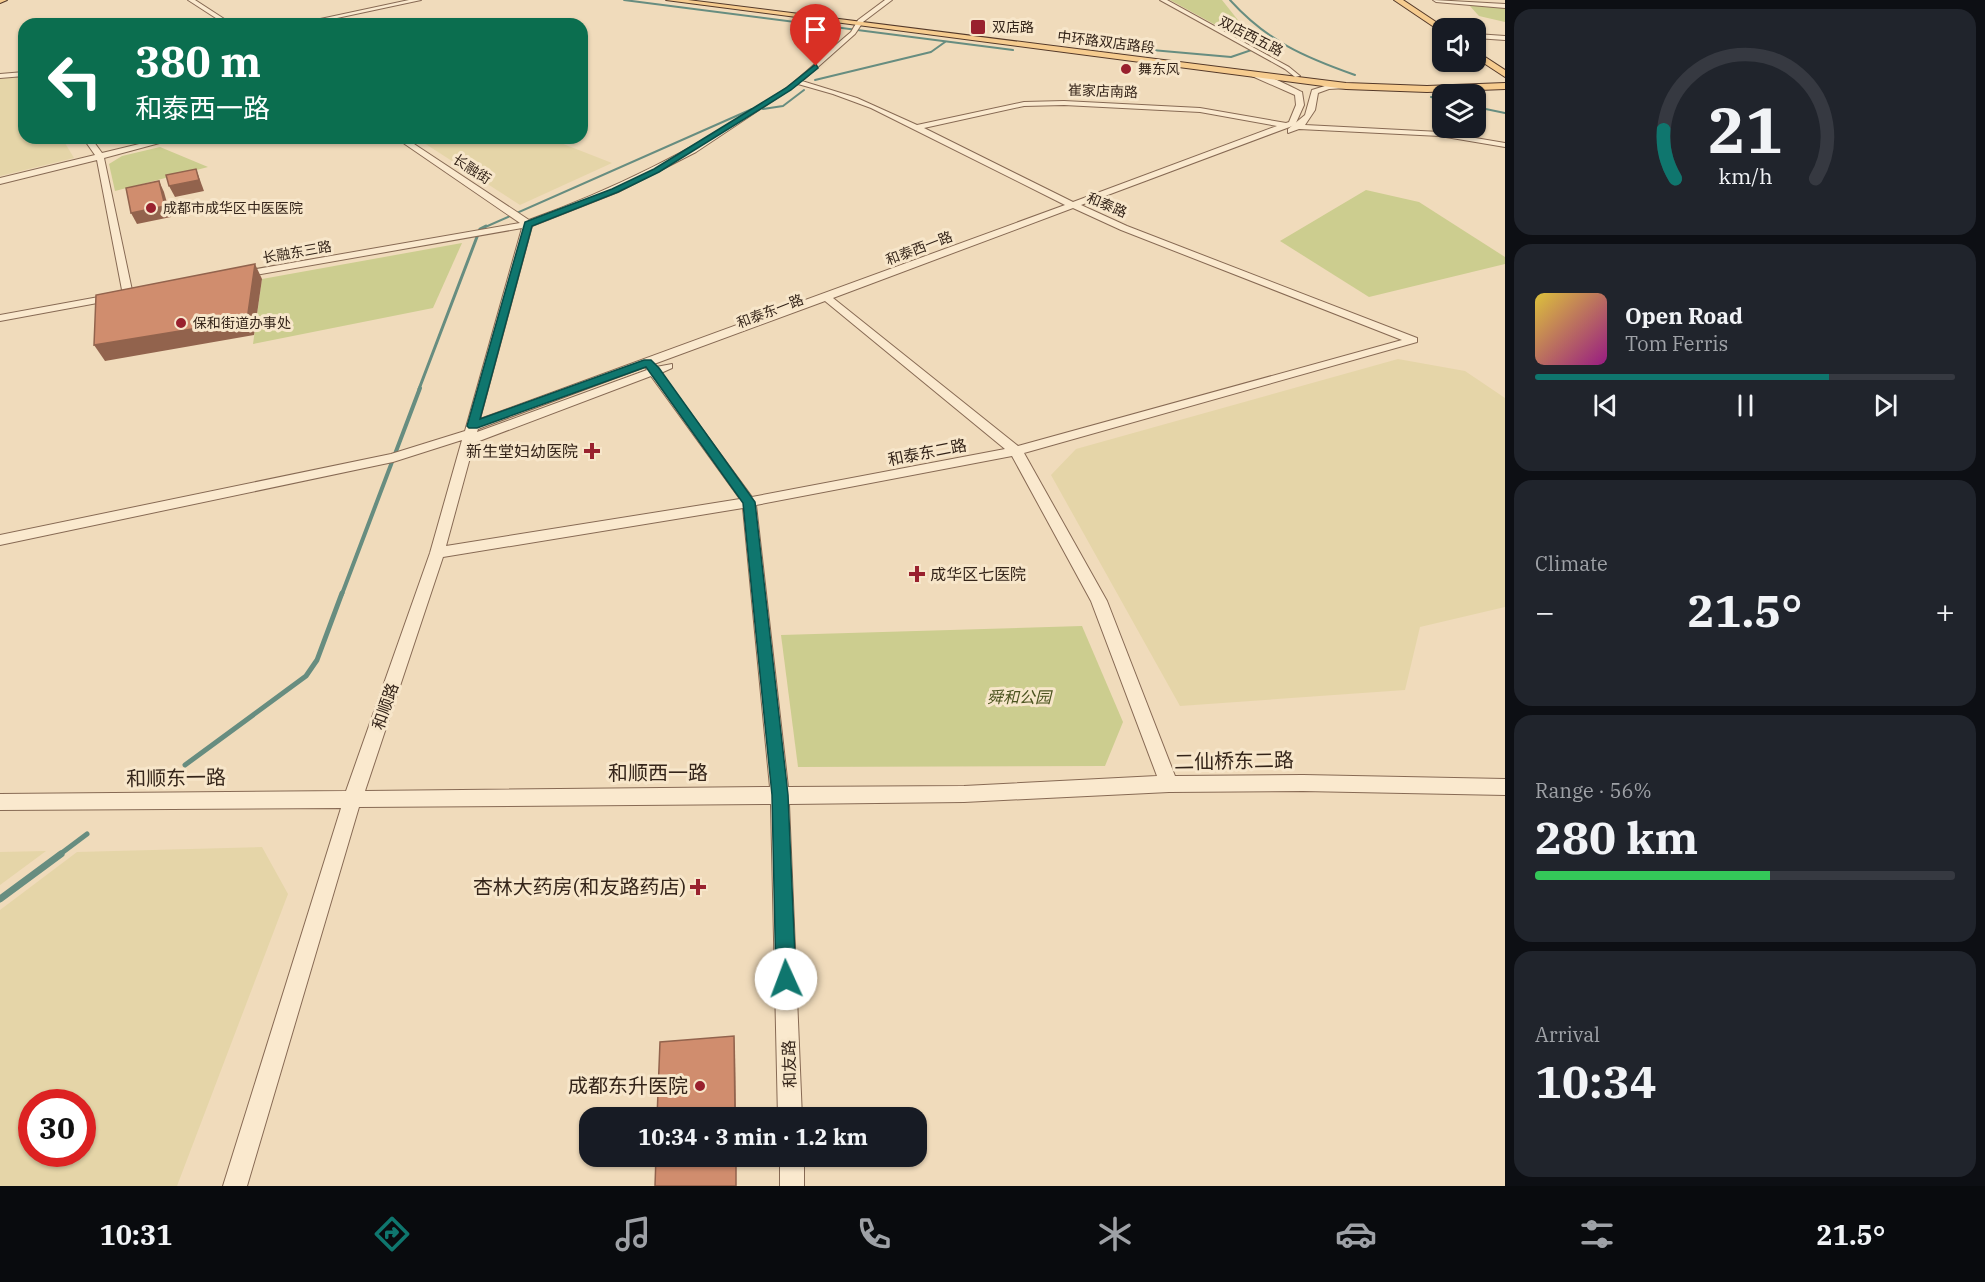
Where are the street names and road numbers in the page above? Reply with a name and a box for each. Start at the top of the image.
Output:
street label: 双店西五路 [1216,12,1286,60]
street label: 中环路双店路段 [1056,27,1156,57]
street label: 崔家店南路 [1068,81,1138,101]
street label: 长融街 [449,150,495,188]
street label: 和泰路 [1084,189,1130,221]
street label: 和泰西一路 [883,227,955,269]
street label: 长融东三路 [261,237,333,267]
street label: 和泰东一路 [734,290,806,332]
street label: 和泰东二路 [886,435,968,469]
street label: 和顺路 [368,680,402,732]
street label: 二仙桥东二路 [1174,746,1294,775]
street label: 和顺西一路 [608,759,708,786]
street label: 和顺东一路 [126,763,226,792]
street label: 和友路 [778,1040,800,1088]

